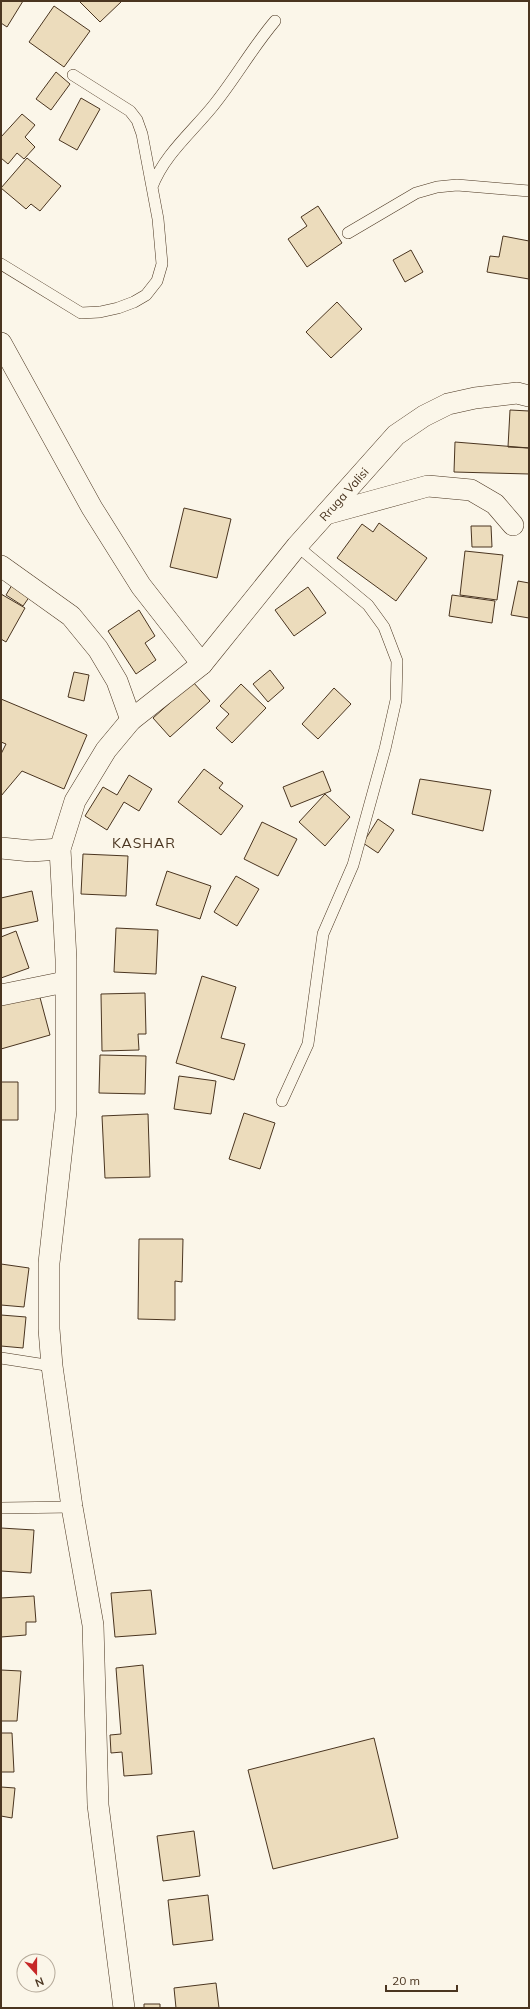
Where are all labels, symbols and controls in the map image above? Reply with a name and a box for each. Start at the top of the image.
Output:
street label: Rruga Valisi [316,464,371,524]
district label: KASHAR [112,834,176,852]
north arrow [16,1953,56,1993]
scale bar [386,1967,457,1993]
text: 20 m [392,1973,420,1988]
text: N [33,1974,46,1990]

